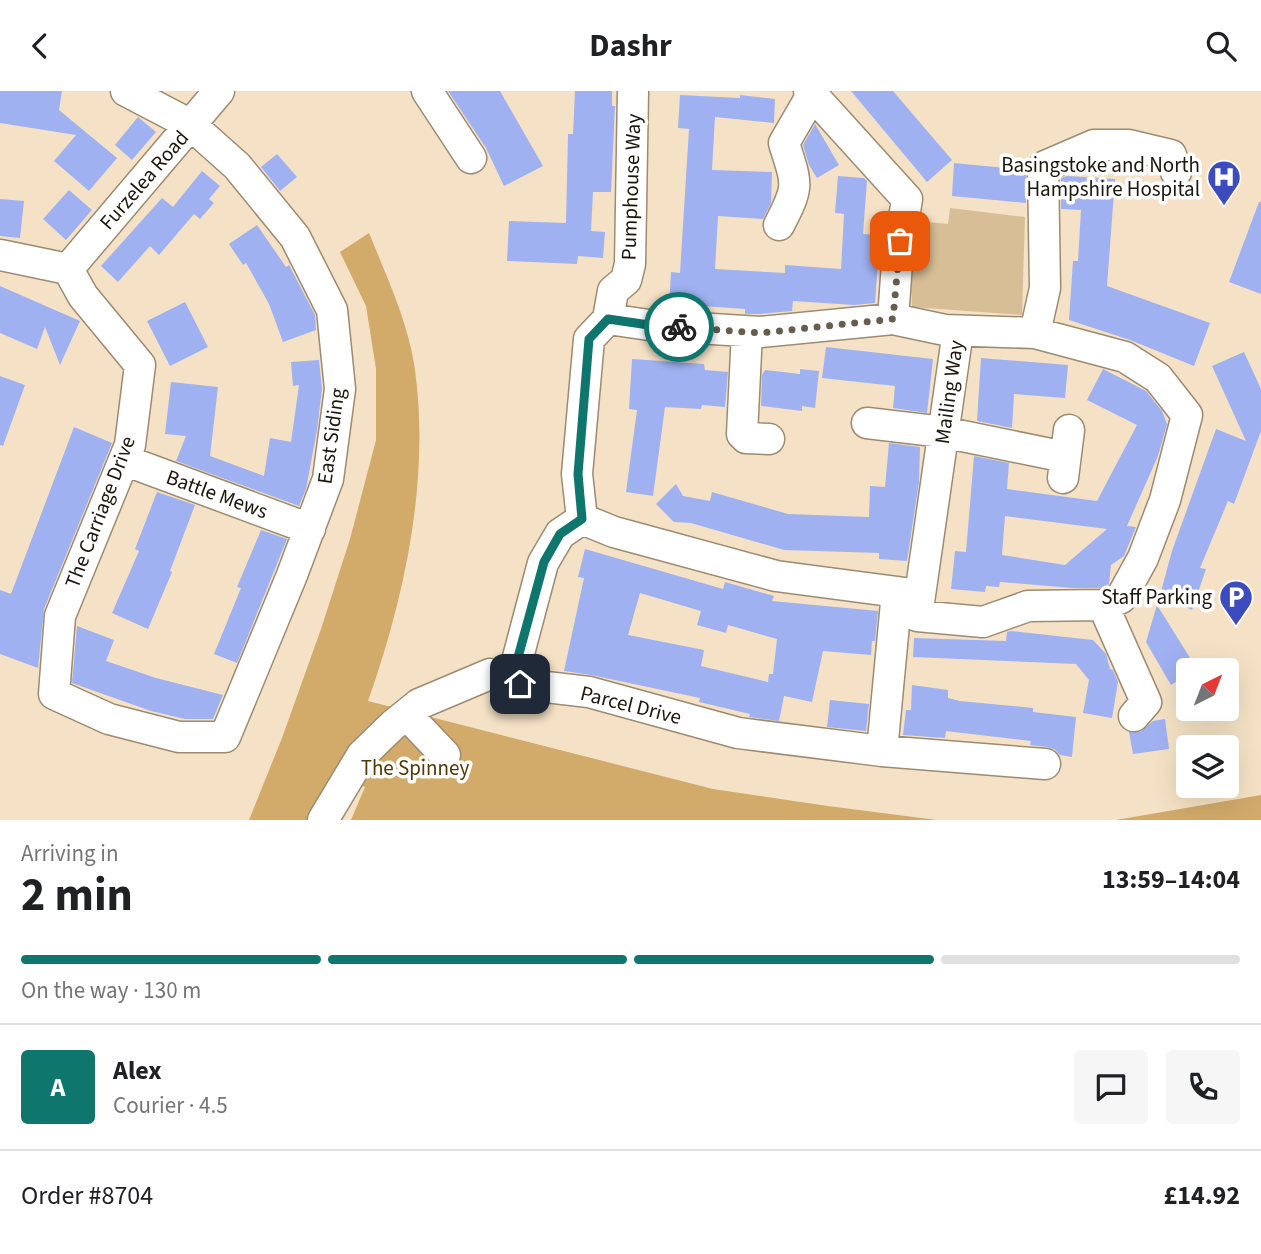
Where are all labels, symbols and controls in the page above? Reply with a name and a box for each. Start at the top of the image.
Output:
text: Dashr [589,23,672,69]
icon: back [21,27,59,65]
icon: search [1202,27,1240,65]
street label: Pumphouse Way [613,113,649,261]
street label: Furzelea Road [92,124,196,236]
place label: Basingstoke and North Hampshire Hospital [1001,150,1200,204]
hospital icon: Basingstoke and North Hampshire Hospital [1205,158,1243,207]
pin [870,211,930,271]
icon: bag [881,222,919,260]
courier [644,292,714,362]
icon: bike [660,308,698,346]
street label: Mailing Way [927,338,971,446]
street label: East Siding [309,386,353,486]
street label: The Carriage Drive [57,432,143,592]
street label: Battle Mews [162,462,272,526]
parking icon: Staff Parking [1217,578,1255,627]
place label: Staff Parking [1101,582,1212,612]
pin [490,654,550,714]
north arrow [1176,658,1239,721]
map controls [1176,658,1239,798]
icon: home [501,665,539,703]
street label: Parcel Drive [577,678,685,732]
button: layers [1176,735,1239,798]
park label: The Spinney [361,753,470,783]
text: Arriving in [21,837,119,870]
text: 13:59–14:04 [1102,861,1240,898]
text: 2 min [21,863,133,928]
text: On the way · 130 m [21,974,201,1007]
button: chat [1074,1050,1148,1124]
button: phone [1166,1050,1240,1124]
text: Alex [113,1052,162,1089]
text: A [51,1069,65,1106]
text: Courier · 4.5 [113,1089,228,1122]
text: Order #8704 [21,1177,153,1214]
text: £14.92 [1164,1177,1240,1214]

